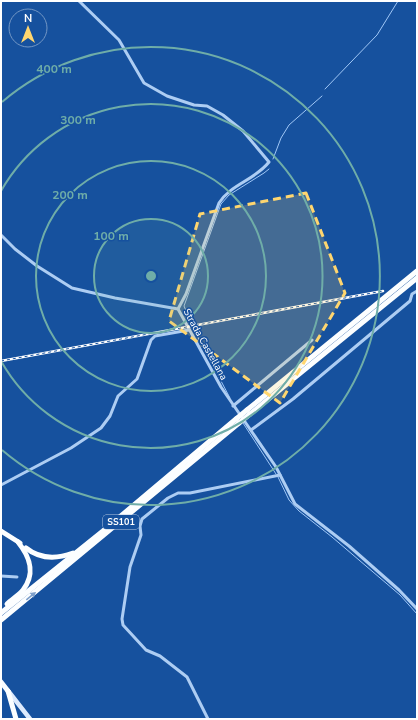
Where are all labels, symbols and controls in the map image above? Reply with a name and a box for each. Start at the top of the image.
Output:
north arrow [8,8,48,48]
text: N [24,11,32,26]
text: 400 m [36,61,72,77]
text: 300 m [60,112,96,128]
text: 200 m [52,187,88,203]
text: 100 m [93,228,129,244]
centre of rings [144,269,158,283]
street label: Strada Castellana [180,306,231,383]
road number: SS101 [103,515,139,529]
one-way arrow [26,591,37,600]

